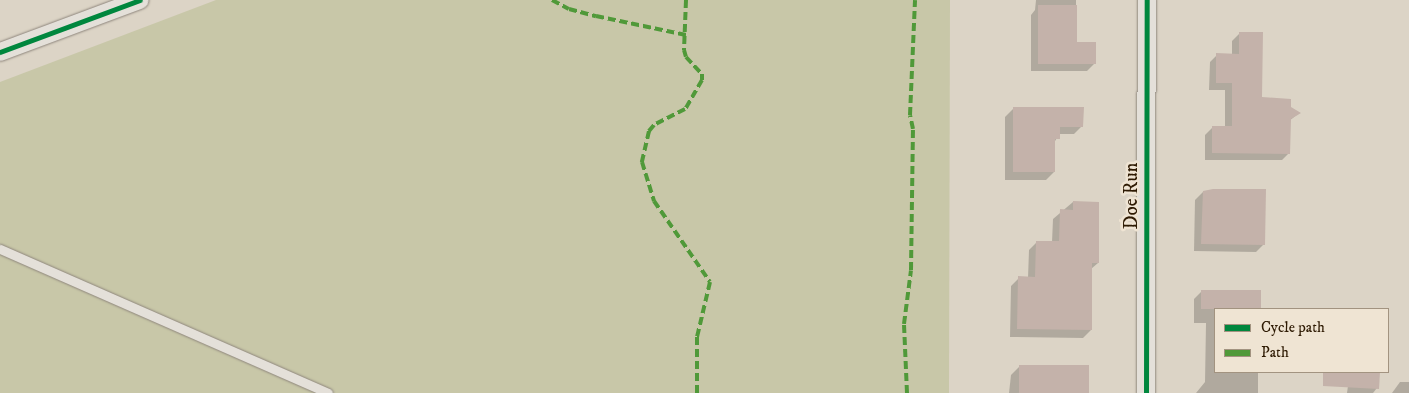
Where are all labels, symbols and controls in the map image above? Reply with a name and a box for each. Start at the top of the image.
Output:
street label: Doe Run [1121,162,1143,230]
legend [1214,308,1389,373]
text: Cycle path [1261,318,1325,337]
text: Path [1261,343,1289,362]

